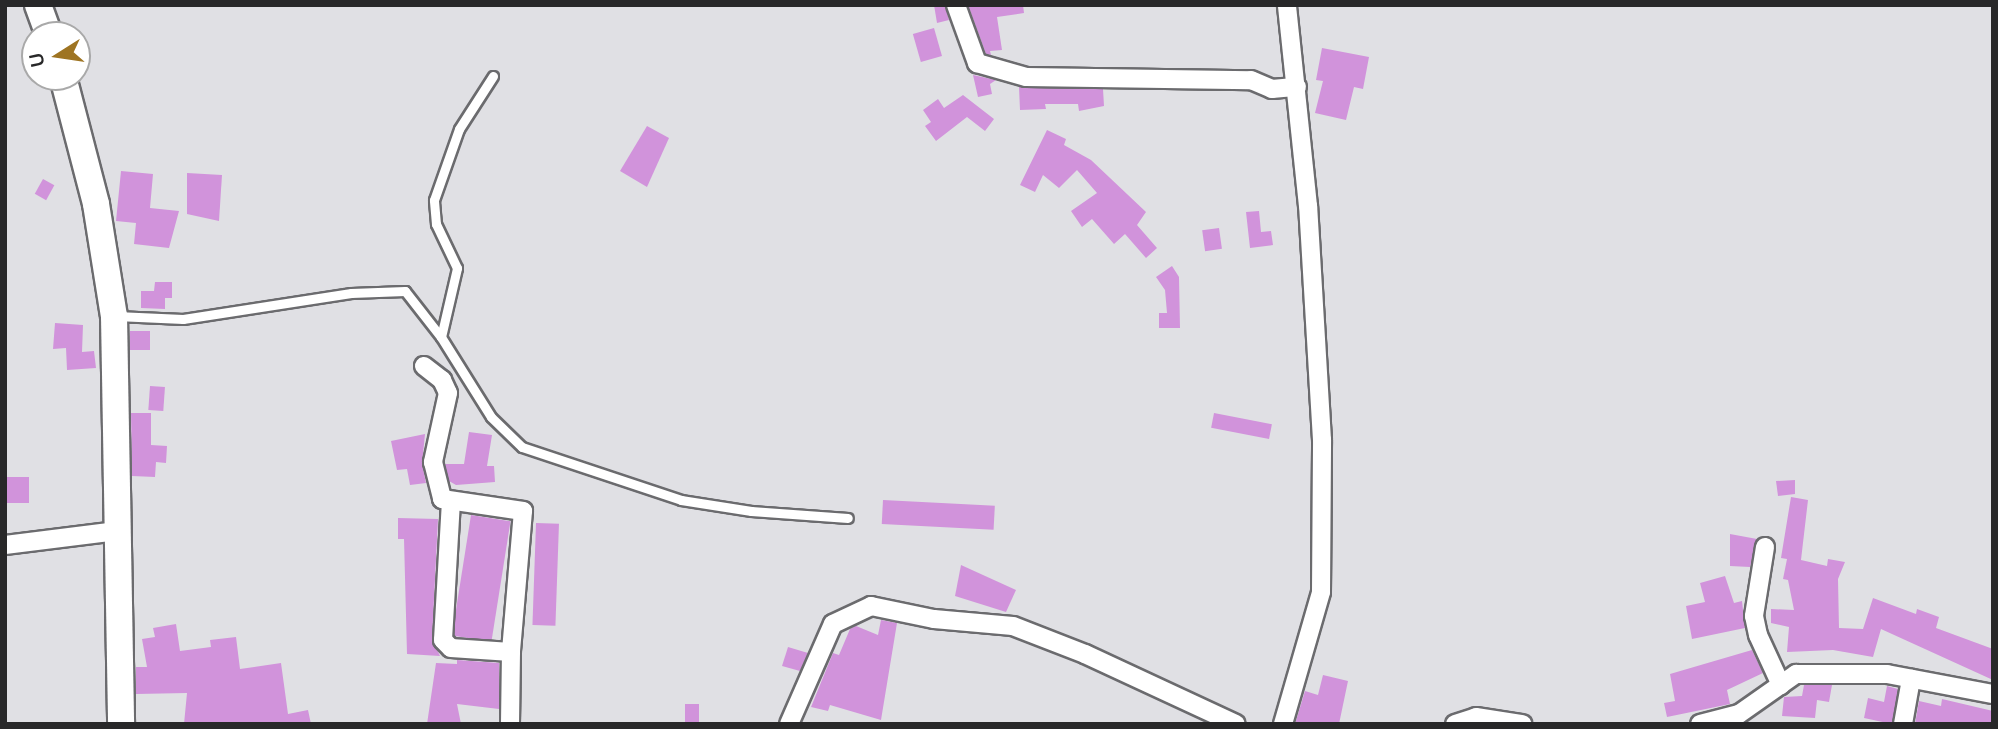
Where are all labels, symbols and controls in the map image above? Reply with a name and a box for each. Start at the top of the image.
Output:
north arrow [21,21,91,91]
text: U [23,50,52,70]

